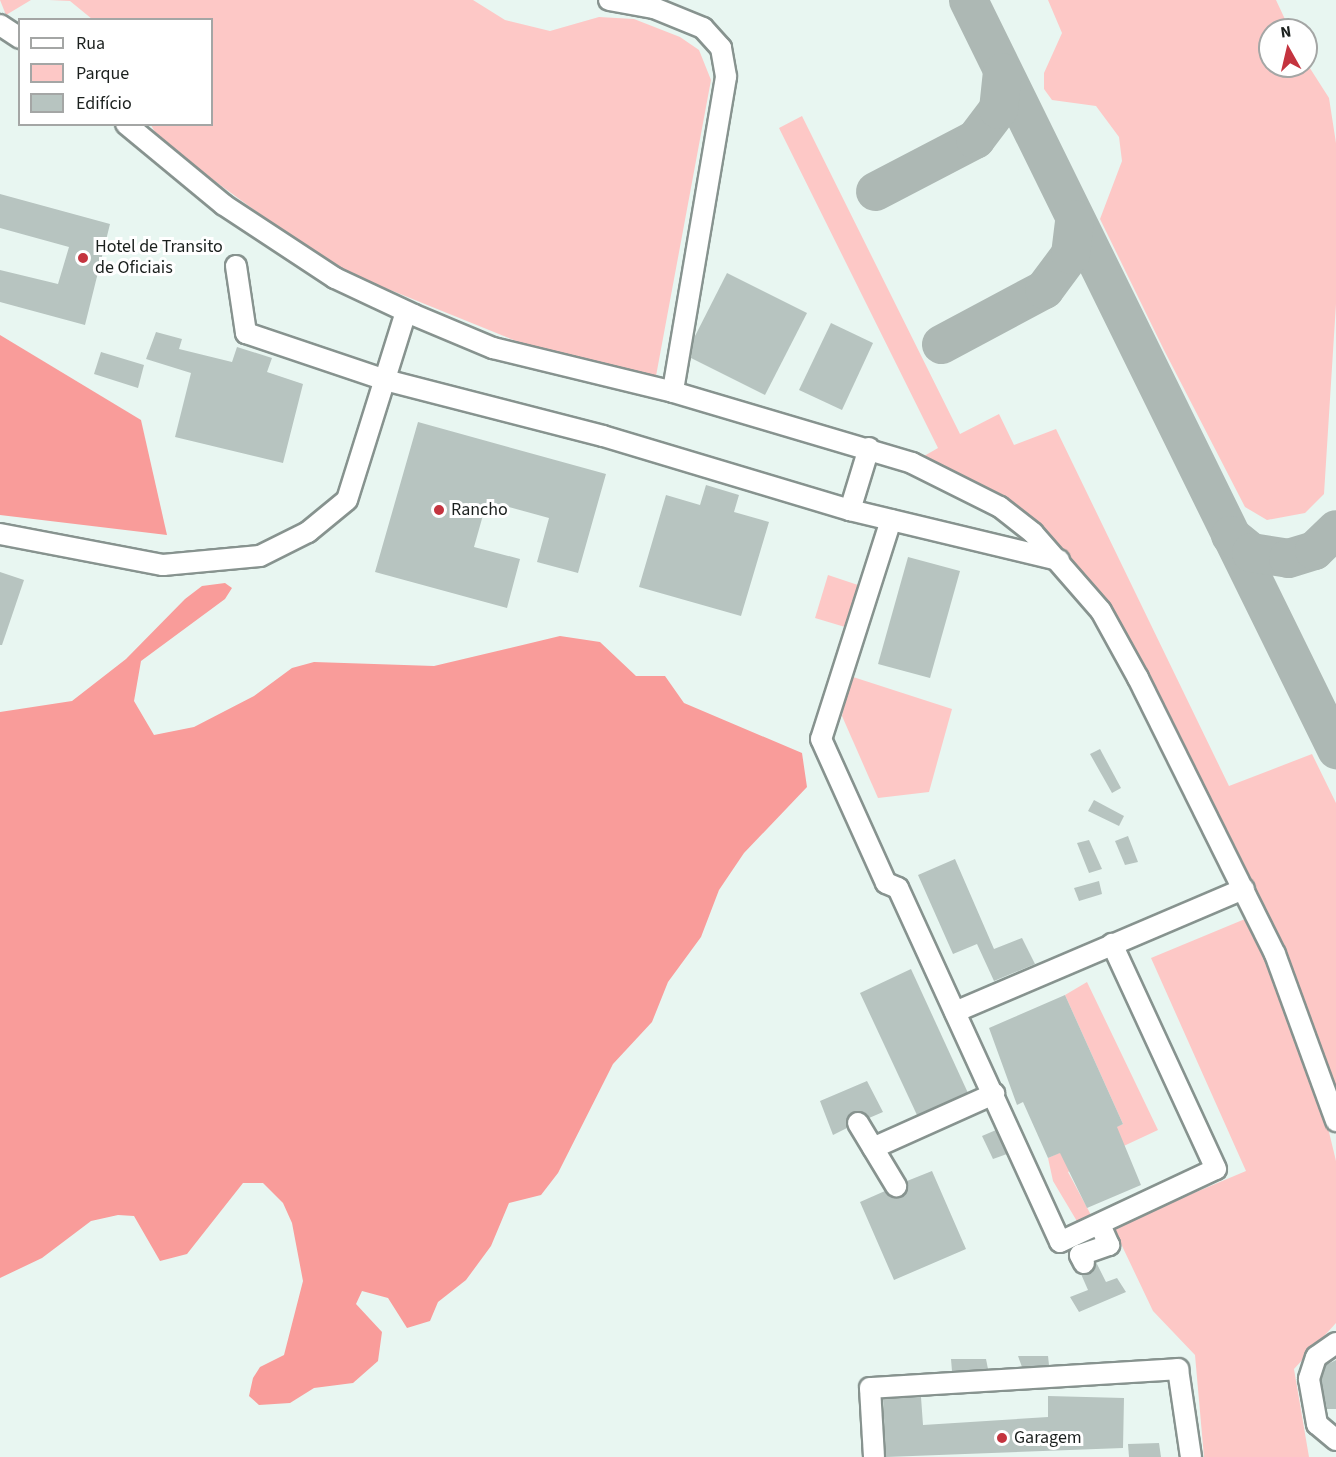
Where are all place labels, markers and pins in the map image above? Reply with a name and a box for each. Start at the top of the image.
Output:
place label: Hotel de Transito de Oficiais [95,237,223,280]
marker: Hotel de Transito de Oficiais [76,251,90,265]
place label: Rancho [451,499,508,521]
marker: Rancho [432,503,446,517]
place label: Garagem [1014,1427,1082,1449]
marker: Garagem [995,1431,1009,1445]

